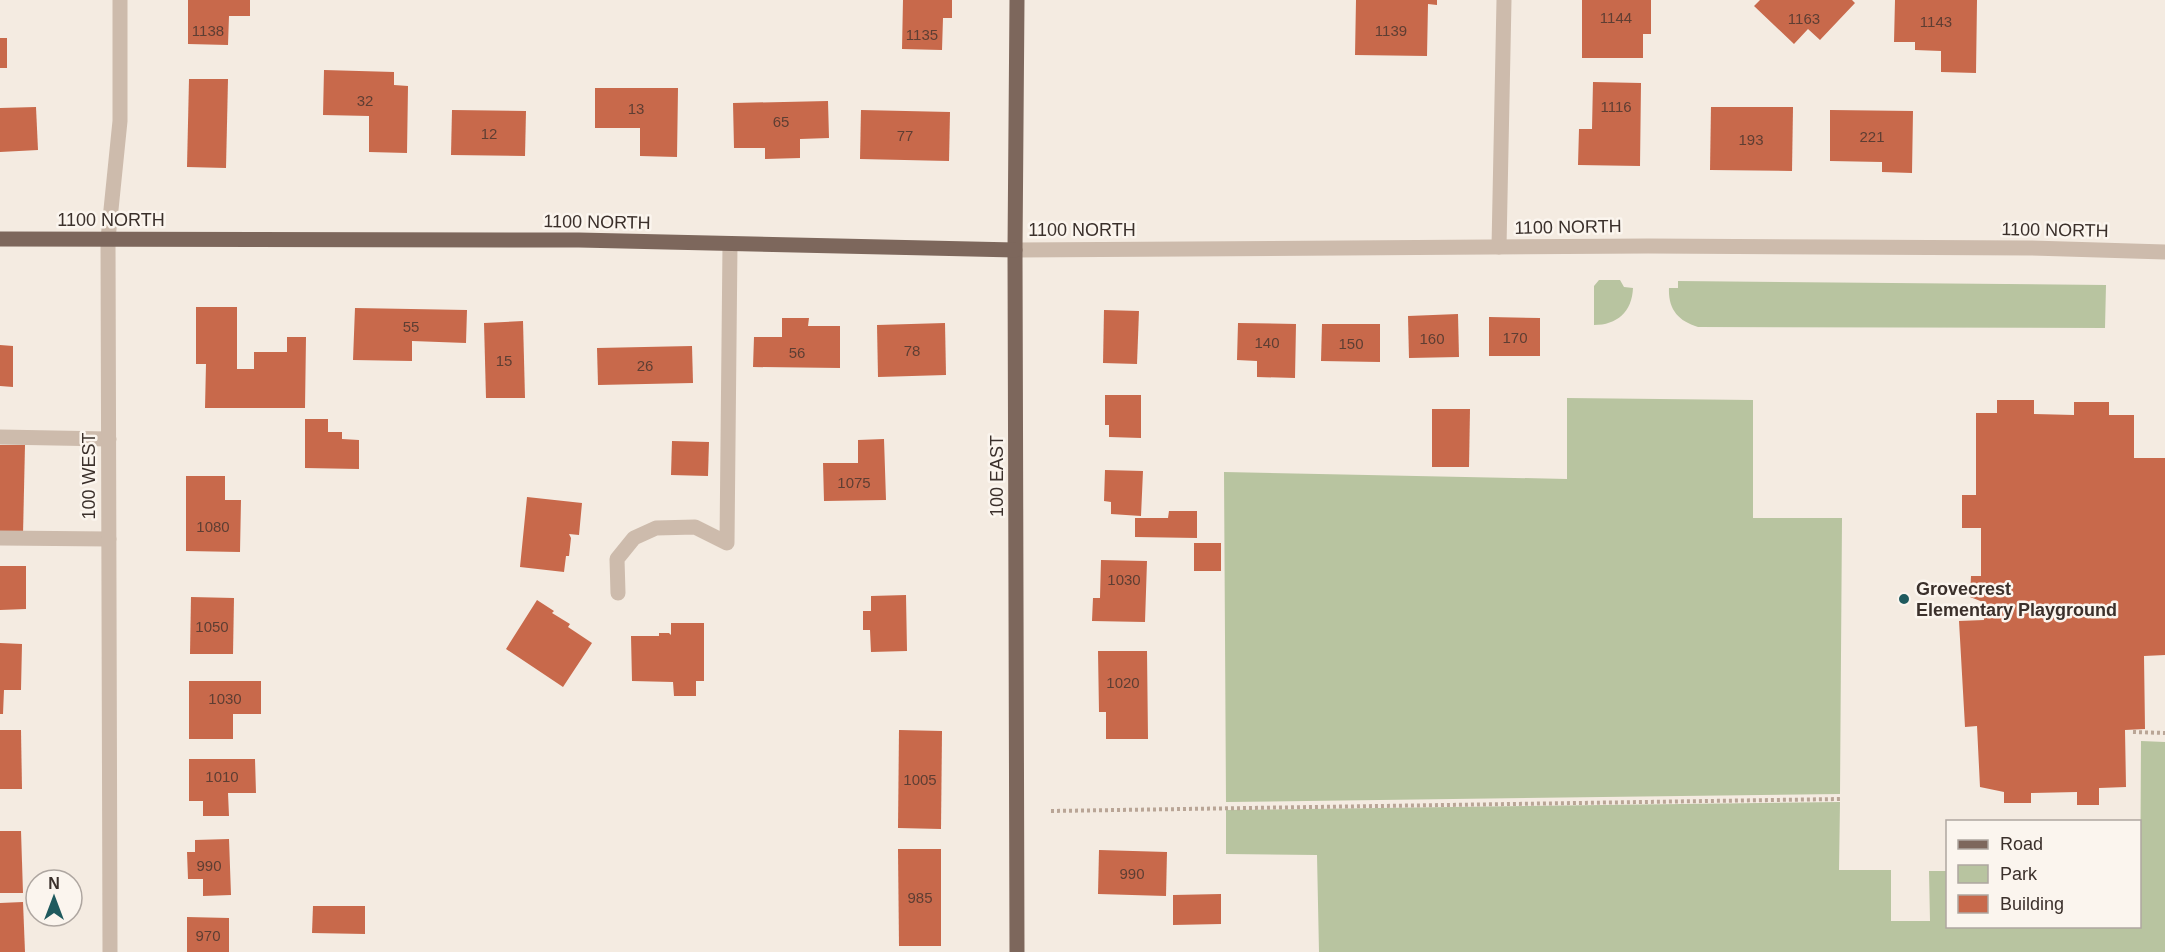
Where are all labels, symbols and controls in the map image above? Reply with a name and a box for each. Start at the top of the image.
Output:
house number: 1144 [1600,9,1632,26]
house number: 1163 [1788,10,1820,27]
house number: 1143 [1920,13,1952,30]
house number: 1138 [192,22,224,39]
house number: 1139 [1375,22,1407,39]
house number: 1135 [906,26,938,43]
house number: 32 [357,92,373,109]
house number: 1116 [1600,98,1632,115]
house number: 13 [628,100,644,117]
house number: 65 [773,113,789,130]
house number: 12 [481,125,497,142]
house number: 77 [897,127,913,144]
house number: 221 [1859,128,1885,145]
house number: 193 [1738,131,1764,148]
street label: 1100 NORTH [57,210,165,230]
street label: 1100 NORTH [543,211,651,233]
street label: 1100 NORTH [1514,216,1622,238]
street label: 1100 NORTH [2001,219,2109,241]
street label: 1100 NORTH [1028,220,1136,240]
house number: 55 [403,318,419,335]
house number: 170 [1502,329,1528,346]
house number: 160 [1419,330,1445,347]
house number: 140 [1254,334,1280,351]
house number: 150 [1338,335,1364,352]
house number: 78 [904,342,920,359]
house number: 56 [789,344,805,361]
house number: 15 [496,352,512,369]
house number: 26 [637,357,653,374]
street label: 100 WEST [79,432,99,520]
street label: 100 EAST [987,435,1007,517]
house number: 1075 [837,474,871,491]
house number: 1080 [196,518,230,535]
house number: 1030 [1107,571,1141,588]
place label: Grovecrest Elementary Playground [1916,579,2117,620]
marker: Grovecrest Elementary Playground [1897,592,1911,606]
house number: 1050 [195,618,229,635]
house number: 1020 [1106,674,1140,691]
house number: 1030 [208,690,242,707]
house number: 1010 [205,768,239,785]
house number: 1005 [903,771,937,788]
legend [1946,820,2141,928]
text: Road [2000,834,2043,854]
house number: 990 [196,857,222,874]
text: Park [2000,864,2038,884]
house number: 990 [1119,865,1145,882]
north arrow [24,868,84,928]
text: N [48,875,60,892]
house number: 985 [907,889,933,906]
text: Building [2000,894,2064,914]
house number: 970 [195,927,221,944]

